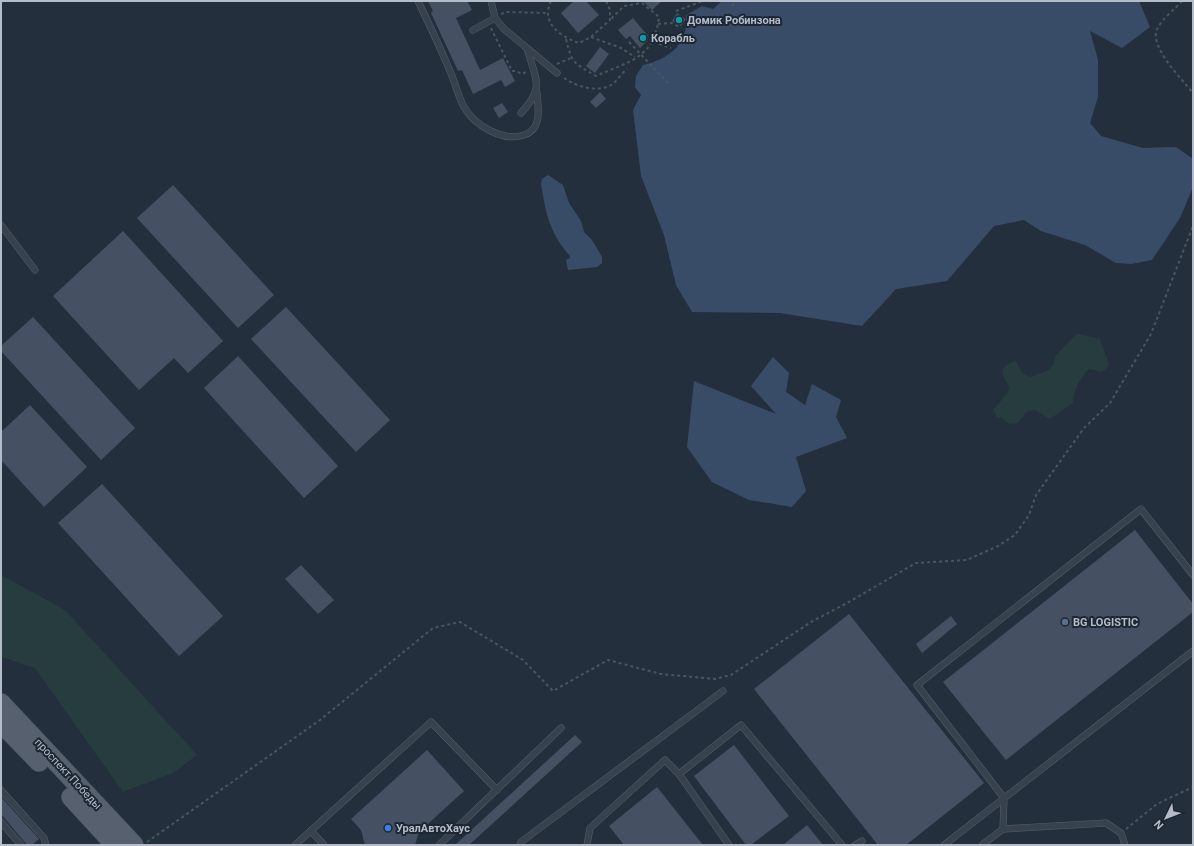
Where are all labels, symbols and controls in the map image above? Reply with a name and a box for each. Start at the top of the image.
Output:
place label: Домик Робинзона [687,14,781,27]
marker: Домик Робинзона [674,15,684,25]
place label: Корабль [651,32,695,45]
marker: Корабль [638,33,648,43]
place label: BG LOGISTIC [1073,616,1138,629]
marker: BG LOGISTIC [1060,617,1070,627]
street label: проспект Победы [32,736,104,812]
north arrow [1146,798,1186,838]
text: N [1151,817,1166,832]
place label: УралАвтоХаус [396,822,470,835]
marker: УралАвтоХаус [383,823,393,833]

